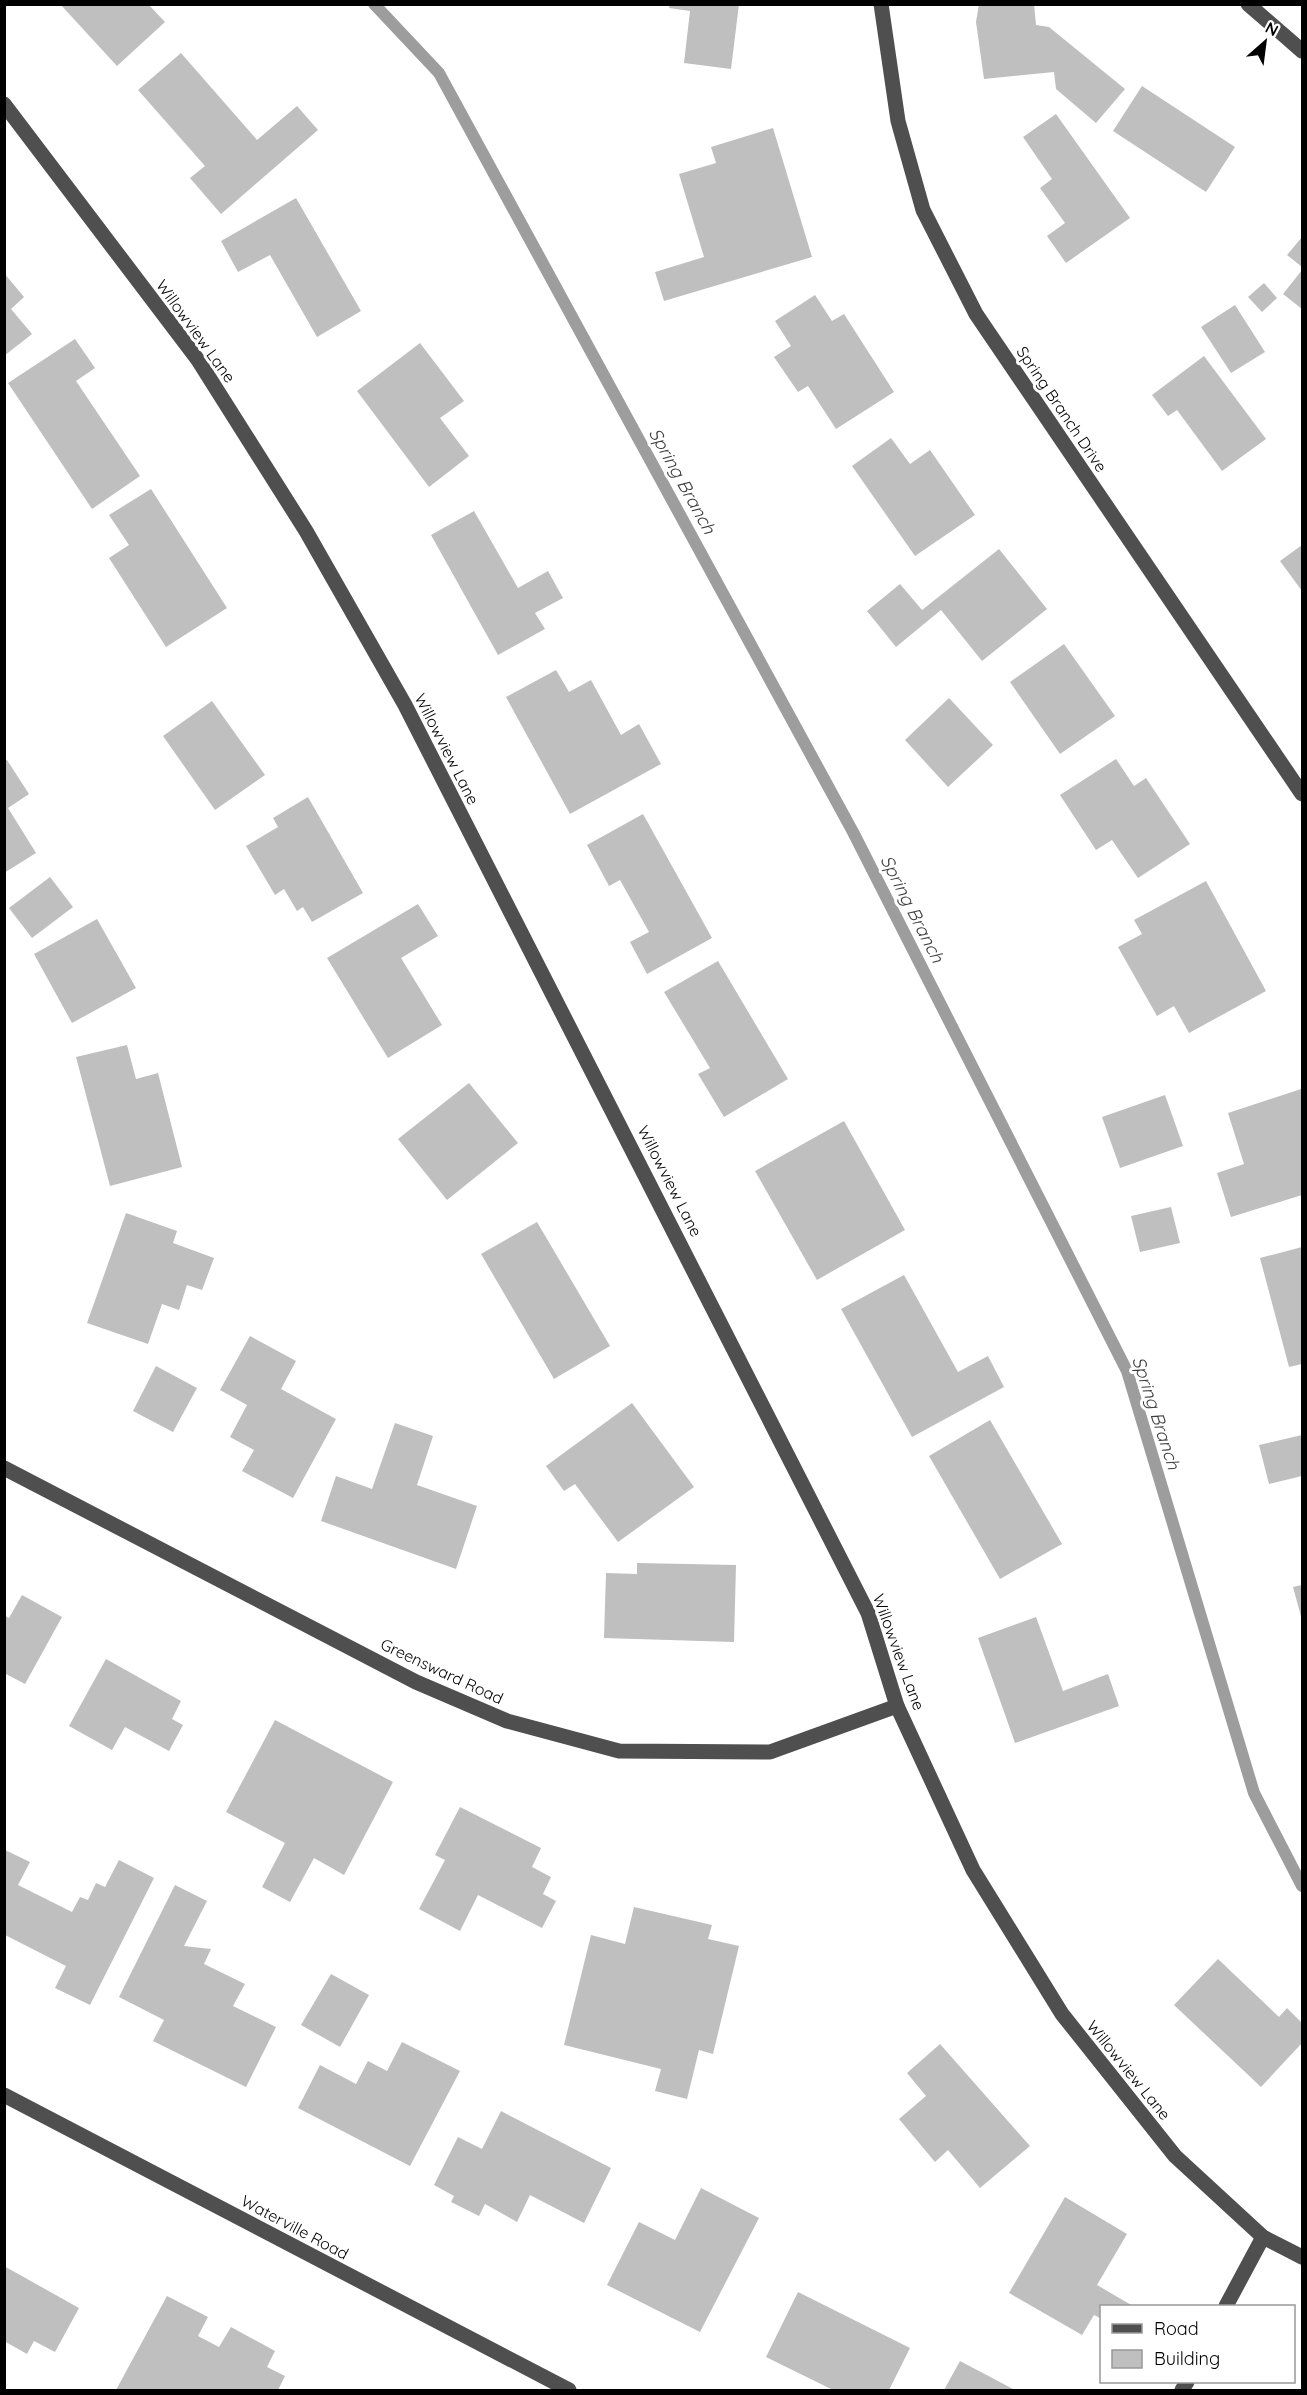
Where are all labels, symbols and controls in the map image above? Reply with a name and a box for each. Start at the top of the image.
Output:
north arrow [1235,12,1295,72]
text: N [1262,17,1282,40]
street label: Willowview Lane [152,276,240,386]
street label: Spring Branch Drive [1012,342,1112,476]
water label: Spring Branch [644,424,721,538]
street label: Willowview Lane [410,690,484,808]
water label: Spring Branch [875,851,950,967]
street label: Willowview Lane [633,1122,707,1240]
water label: Spring Branch [1127,1353,1186,1473]
street label: Willowview Lane [869,1591,929,1713]
street label: Greensward Road [377,1634,507,1708]
street label: Willowview Lane [1083,2016,1175,2124]
street label: Waterville Road [238,2190,352,2264]
legend [1100,2305,1295,2383]
text: Road [1154,2317,1199,2340]
text: Building [1154,2347,1220,2370]

